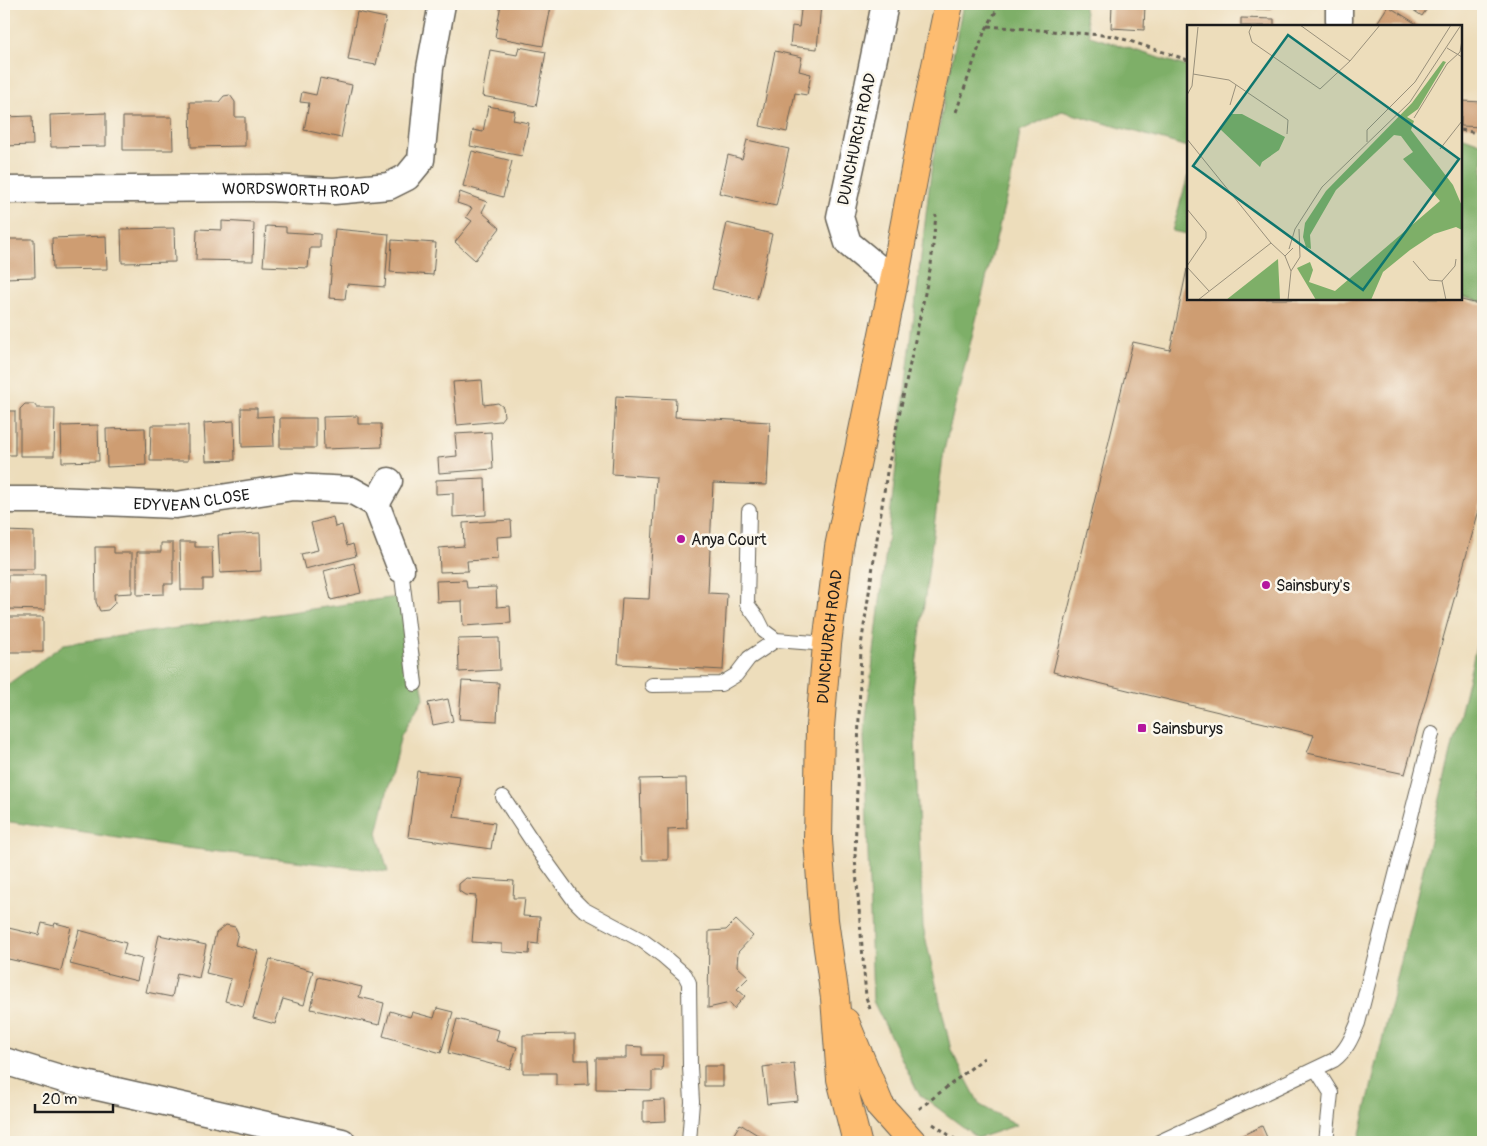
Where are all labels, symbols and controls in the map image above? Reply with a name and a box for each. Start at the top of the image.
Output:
inset map [1187,25,1462,300]
street label: DUNCHURCH ROAD [833,71,881,207]
street label: WORDSWORTH ROAD [222,179,371,202]
street label: EDYVEAN CLOSE [133,485,251,516]
place label: Anya Court [691,530,767,550]
marker: Anya Court [675,533,687,545]
street label: DUNCHURCH ROAD [813,569,847,705]
place label: Sainsbury's [1276,576,1350,596]
marker: Sainsbury's [1260,579,1272,591]
place label: Sainsburys [1152,719,1223,739]
marker: Sainsburys [1136,722,1148,734]
scale bar [35,1081,112,1113]
text: 20 m [42,1090,77,1109]

